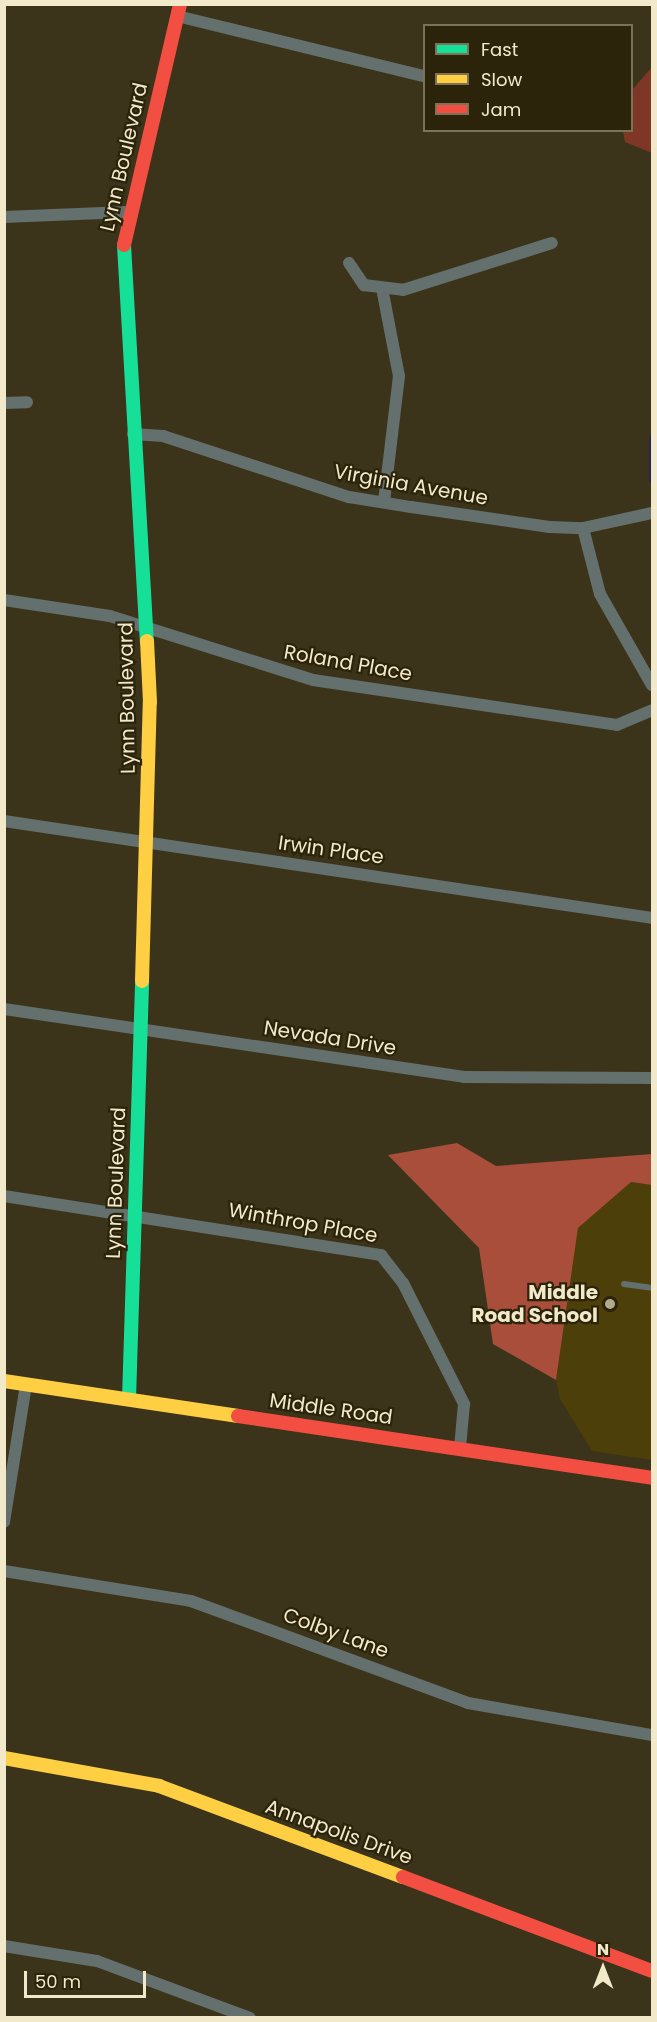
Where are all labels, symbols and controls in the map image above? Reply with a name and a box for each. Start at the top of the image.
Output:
legend [423,24,633,132]
text: Fast [481,37,518,62]
text: Slow [481,67,522,92]
street label: Lynn Boulevard [95,80,153,234]
text: Jam [481,97,521,122]
street label: Virginia Avenue [332,460,490,510]
street label: Lynn Boulevard [114,622,140,774]
street label: Roland Place [282,640,414,686]
street label: Irwin Place [277,831,385,869]
street label: Nevada Drive [262,1016,398,1060]
street label: Lynn Boulevard [101,1107,131,1259]
street label: Winthrop Place [227,1198,379,1248]
place label: Middle Road School [472,1280,598,1327]
marker: Middle Road School [603,1297,617,1311]
street label: Middle Road [268,1388,394,1430]
street label: Colby Lane [280,1603,392,1663]
street label: Annapolis Drive [262,1794,416,1870]
north arrow [573,1938,633,1998]
text: N [597,1938,609,1961]
scale bar [27,1959,148,1997]
text: 50 m [35,1969,81,1994]

